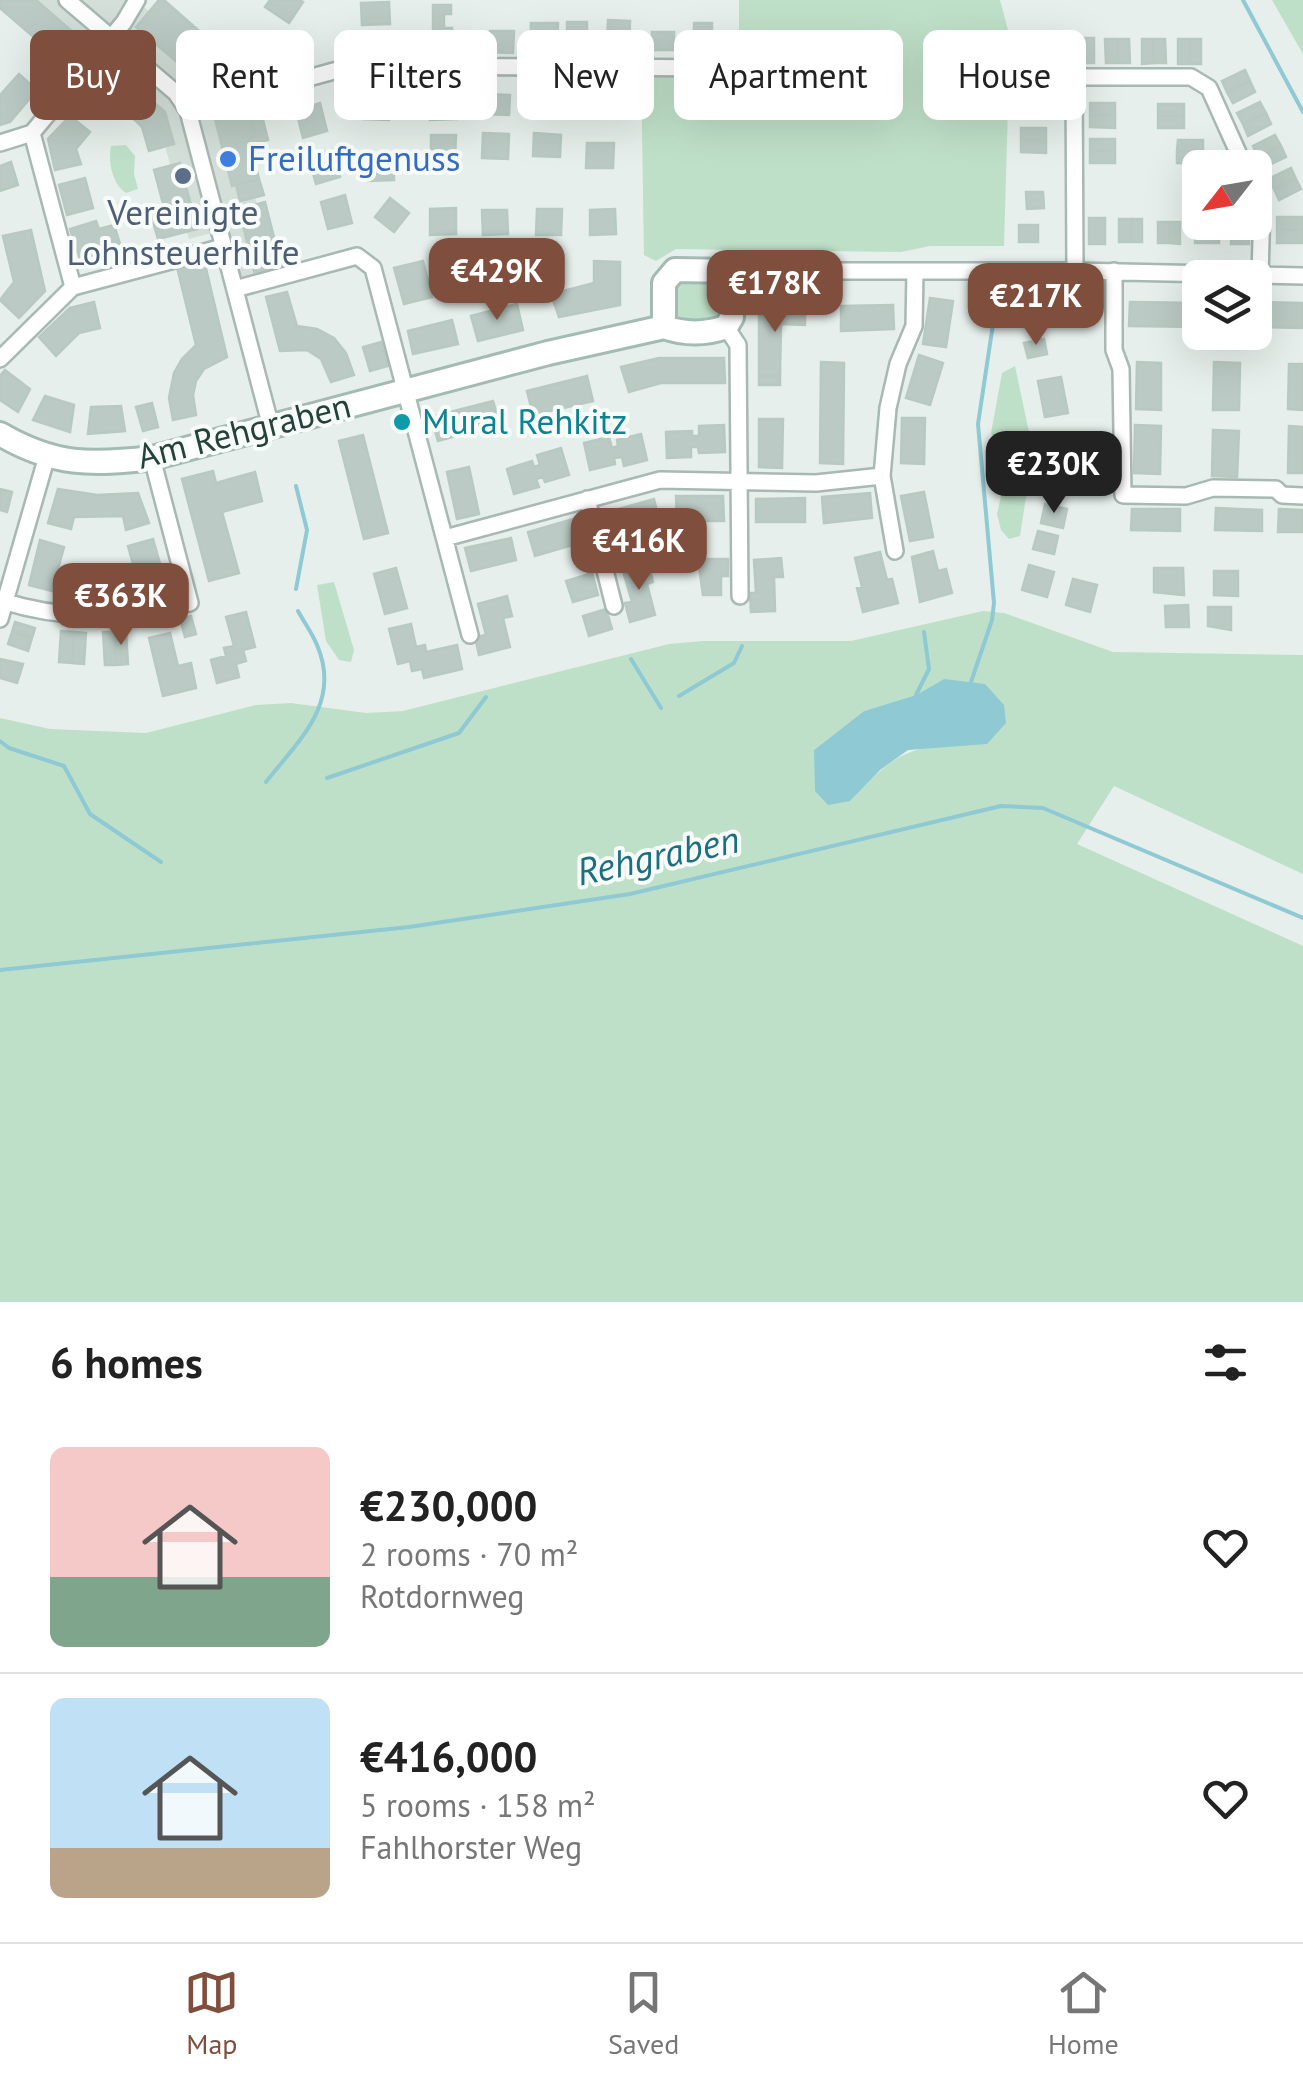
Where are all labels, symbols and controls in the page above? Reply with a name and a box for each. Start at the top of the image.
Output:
chip: Buy [30,30,156,120]
chip: Rent [176,30,314,120]
chip: Filters [334,30,497,120]
chip: New [517,30,654,120]
chip: Apartment [674,30,903,120]
chip: House [923,30,1086,120]
place label: Freiluftgenuss [248,135,460,181]
marker: Freiluftgenuss [217,148,239,170]
north arrow [1182,150,1272,240]
map controls [1182,150,1272,350]
marker: Vereinigte Lohnsteuerhilfe [172,165,194,187]
place label: Vereinigte Lohnsteuerhilfe [67,189,299,275]
pin: €429K [427,238,567,323]
text: €429K [451,249,543,291]
pin: €178K [705,250,845,335]
button: layers [1182,260,1272,350]
text: €178K [729,261,821,303]
pin: €217K [966,263,1106,348]
text: €217K [990,274,1082,316]
street label: Am Rehgraben [132,381,355,479]
place label: Mural Rehkitz [422,398,627,444]
marker: Mural Rehkitz [391,411,413,433]
pin: €230K [984,431,1124,516]
text: €230K [1008,442,1100,484]
pin: €416K [569,508,709,593]
text: €416K [593,519,685,561]
pin: €363K [51,563,191,648]
text: €363K [75,574,167,616]
water label: Rehgraben [572,813,743,896]
text: 6 homes [50,1335,203,1390]
icon: filters [1198,1335,1253,1390]
text: €230,000 [360,1478,537,1533]
icon: home [130,1487,250,1607]
icon: heart [1198,1520,1253,1575]
text: 2 rooms · 70 m² [360,1533,578,1575]
text: Rotdornweg [360,1575,525,1617]
text: €416,000 [360,1729,537,1784]
icon: home [130,1738,250,1858]
icon: heart [1198,1771,1253,1826]
text: 5 rooms · 158 m² [360,1784,596,1826]
text: Fahlhorster Weg [360,1826,582,1868]
tab: Map [184,1965,239,2062]
tab: Saved [608,1965,679,2062]
tab: Home [1048,1965,1119,2062]

